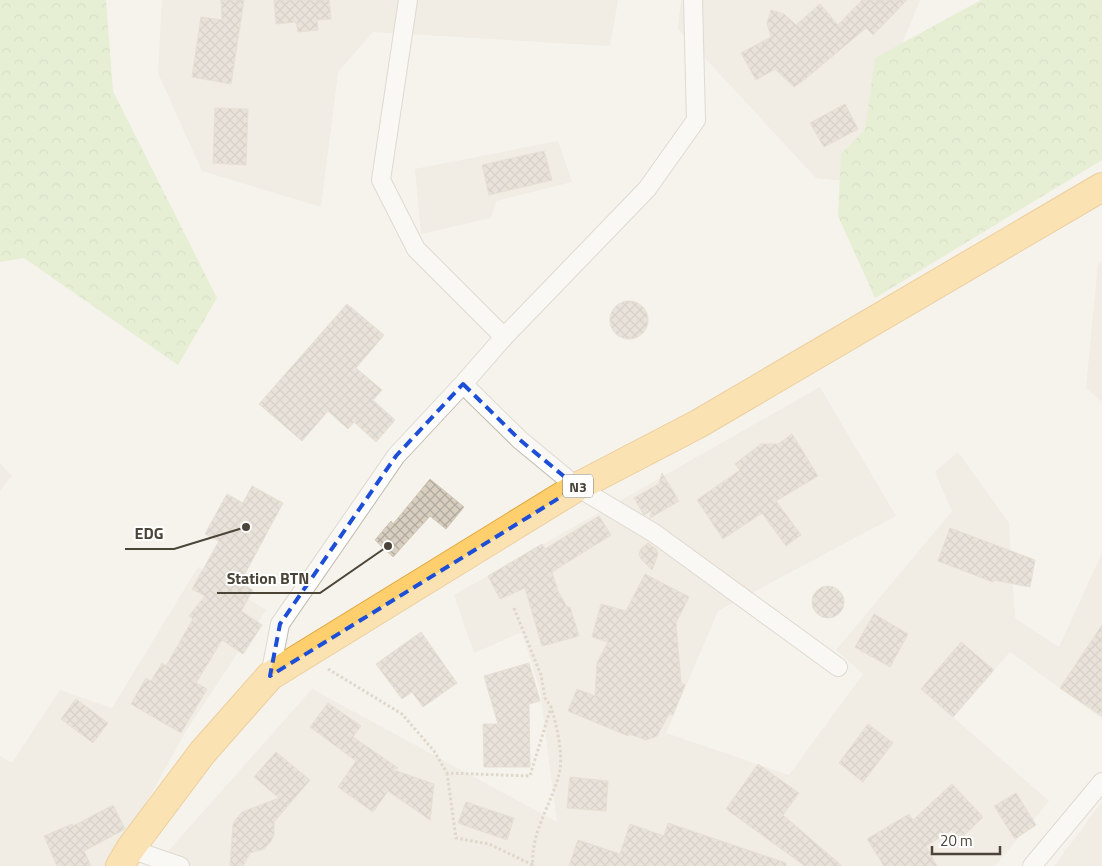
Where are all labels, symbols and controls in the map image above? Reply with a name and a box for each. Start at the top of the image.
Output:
road number: N3 [563,474,593,498]
callout: EDG [125,518,174,549]
text: EDG [135,521,163,545]
callout: Station BTN [217,562,320,593]
text: Station BTN [227,566,309,590]
scale bar [932,824,1000,856]
text: 20 m [940,829,973,852]

